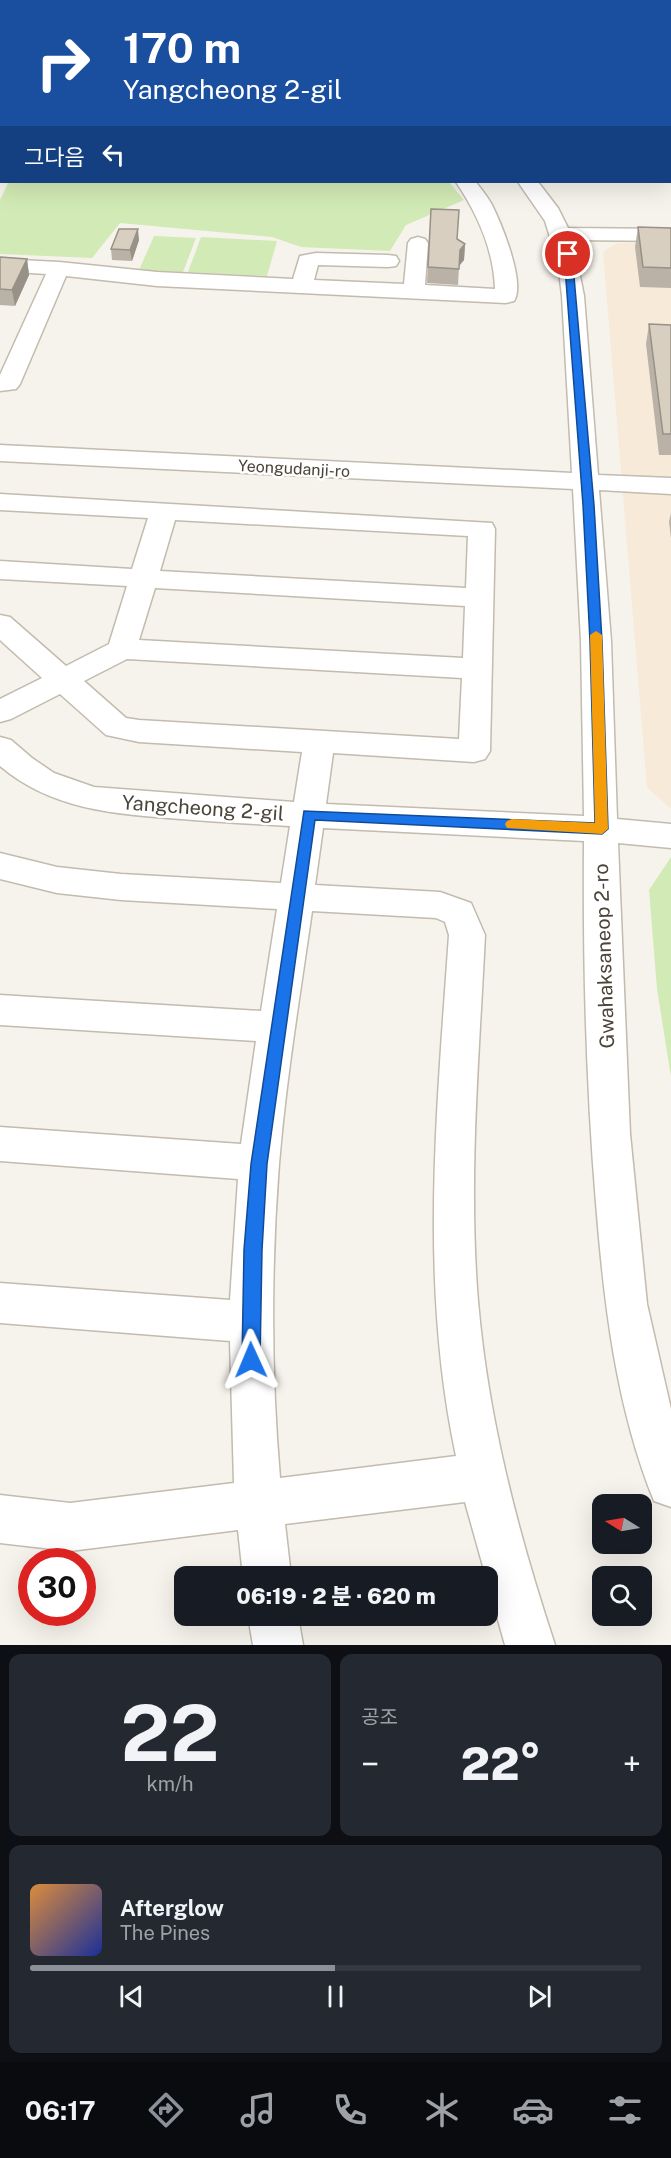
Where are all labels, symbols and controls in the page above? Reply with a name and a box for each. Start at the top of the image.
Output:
text: 170 m [123,23,241,72]
icon: right [24,24,102,102]
text: Yangcheong 2-gil [123,73,342,105]
icon: left [97,138,130,171]
text: 그다음 [24,144,85,170]
pin [542,228,593,279]
icon: arrive [551,237,584,270]
street label: Yeongudanji-ro [237,456,350,481]
street label: Yangcheong 2-gil [121,790,285,826]
street label: Gwahaksaneop 2-ro [589,863,619,1049]
position arrow [219,1328,283,1392]
north arrow [592,1494,652,1554]
map controls [592,1494,652,1626]
speed limit sign: 30 [18,1548,96,1626]
button: search [592,1566,652,1626]
text: 06:19 · 2 분 · 620 m [236,1583,436,1609]
text: 22 [120,1687,220,1779]
text: 공조 [361,1705,398,1729]
text: 22° [461,1737,541,1790]
text: − [361,1745,379,1783]
text: + [623,1745,641,1783]
text: km/h [146,1772,194,1796]
text: Afterglow [120,1895,224,1921]
text: The Pines [120,1921,210,1945]
icon: previous [115,1980,148,2013]
icon: pause [319,1980,352,2013]
icon: next [523,1980,556,2013]
icon: directions [145,2089,187,2131]
icon: music [237,2089,279,2131]
icon: phone [329,2089,371,2131]
icon: climate [421,2089,463,2131]
icon: car [512,2089,554,2131]
icon: filters [604,2089,646,2131]
text: 06:17 [25,2094,96,2126]

